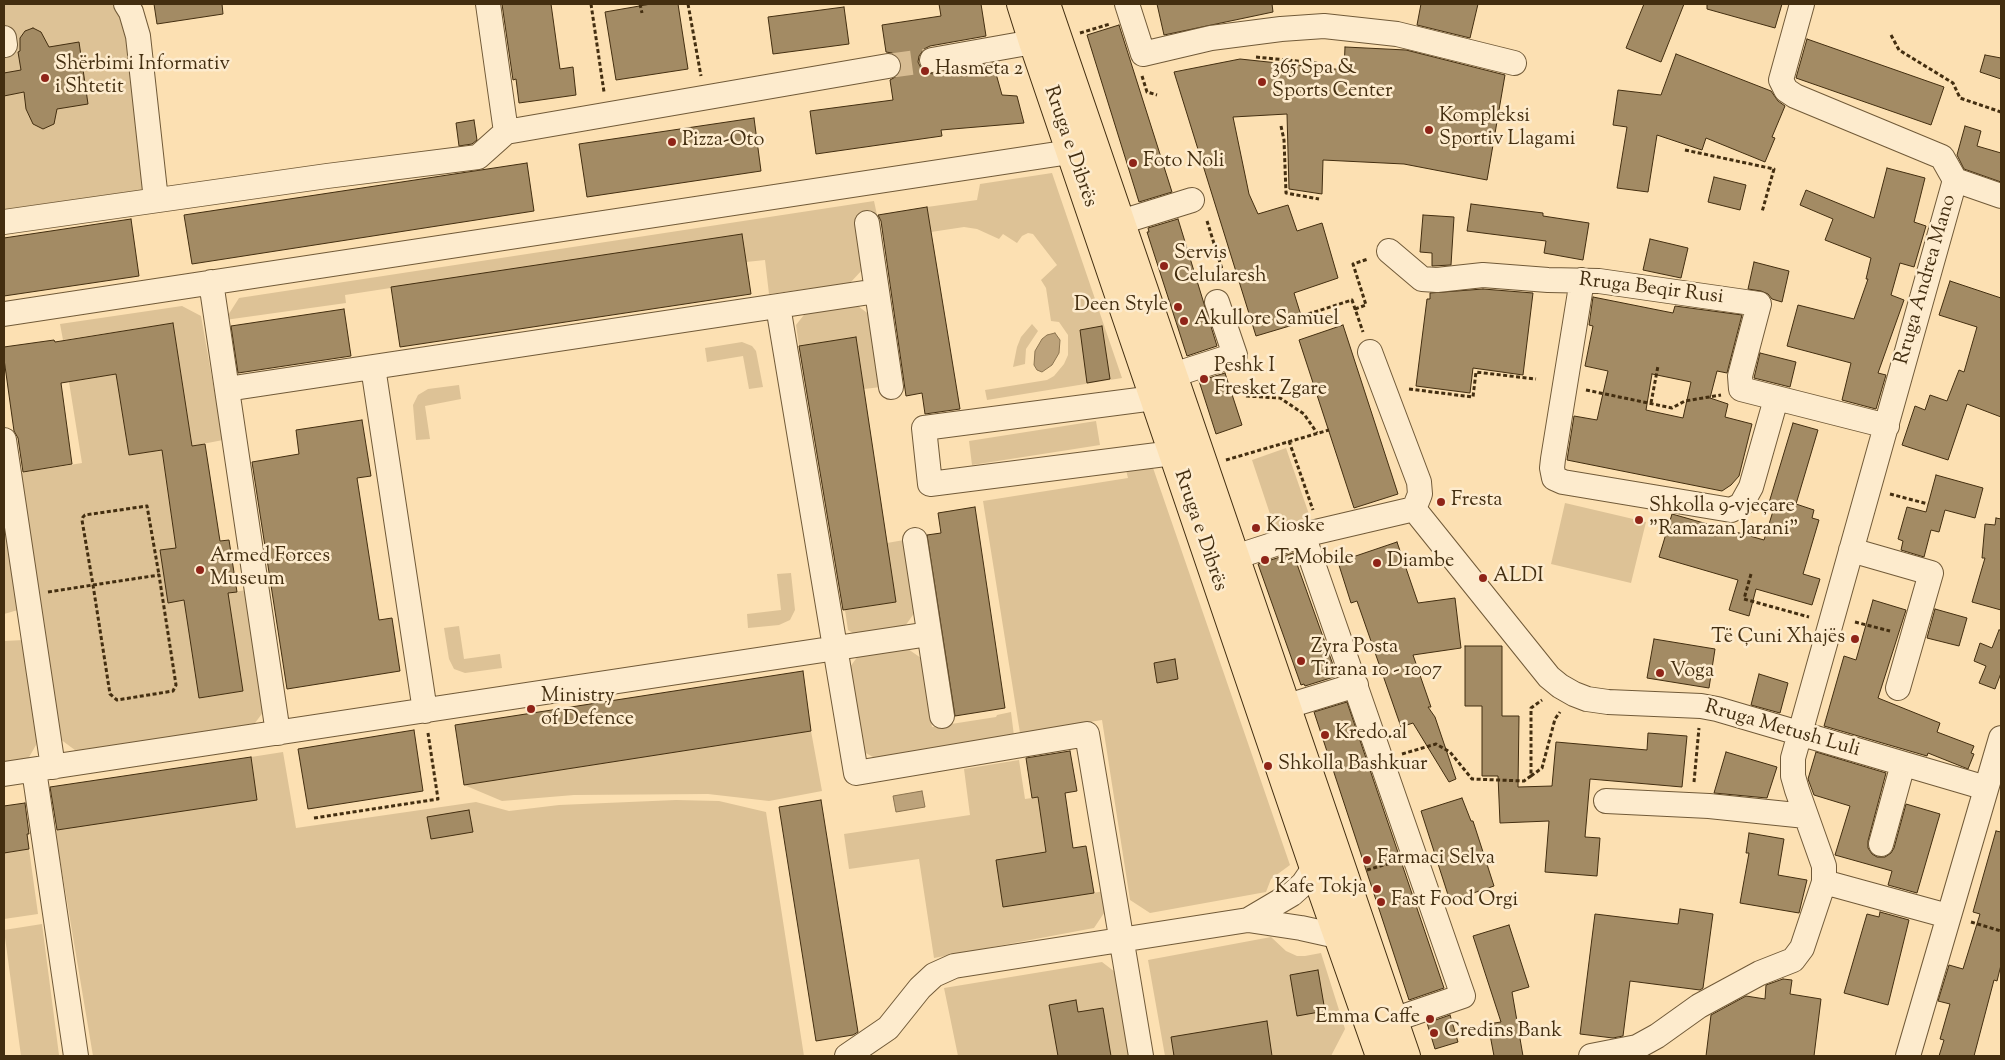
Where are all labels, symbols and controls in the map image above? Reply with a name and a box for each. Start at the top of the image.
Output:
place label: Shërbimi Informativ i Shtetit [55,54,230,101]
place label: 365 Spa & Sports Center [1272,58,1393,105]
place label: Hasmeta 2 [935,59,1023,83]
marker: Hasmeta 2 [919,65,931,77]
marker: Shërbimi Informativ i Shtetit [39,72,51,84]
marker: 365 Spa & Sports Center [1256,76,1268,88]
street label: Rruga e Dibrës [1037,83,1101,211]
place label: Kompleksi Sportiv Llagami [1439,106,1575,153]
marker: Kompleksi Sportiv Llagami [1423,124,1435,136]
place label: Pizza-Oto [682,130,764,154]
marker: Pizza-Oto [666,136,678,148]
place label: Foto Noli [1143,151,1224,175]
marker: Foto Noli [1127,157,1139,169]
street label: Rruga Andrea Mano [1891,192,1963,368]
place label: Servis Celularesh [1174,243,1267,290]
marker: Servis Celularesh [1158,260,1170,272]
street label: Rruga Beqir Rusi [1577,269,1725,311]
place label: Deen Style [1074,295,1168,319]
marker: Deen Style [1172,301,1184,313]
place label: Akullore Samuel [1194,309,1339,333]
marker: Akullore Samuel [1178,315,1190,327]
place label: Peshk I Fresket Zgare [1214,356,1327,403]
marker: Peshk I Fresket Zgare [1198,373,1210,385]
street label: Rruga e Dibrës [1167,467,1231,595]
place label: Fresta [1451,490,1503,514]
marker: Fresta [1435,496,1447,508]
place label: Shkolla 9-vjeçare "Ramazan Jarani" [1649,496,1798,543]
marker: Shkolla 9-vjeçare "Ramazan Jarani" [1633,514,1645,526]
place label: Kioske [1266,516,1325,540]
marker: Kioske [1250,522,1262,534]
place label: Armed Forces Museum [210,546,330,593]
place label: T-Mobile [1275,548,1354,572]
place label: Diambe [1387,551,1454,575]
marker: T-Mobile [1259,554,1271,566]
marker: Diambe [1371,557,1383,569]
marker: Armed Forces Museum [194,564,206,576]
place label: ALDI [1493,566,1544,590]
marker: ALDI [1477,572,1489,584]
place label: Të Çuni Xhajës [1711,627,1845,651]
marker: Të Çuni Xhajës [1849,633,1861,645]
place label: Zyra Posta Tirana 10 - 1007 [1311,637,1442,684]
marker: Zyra Posta Tirana 10 - 1007 [1295,655,1307,667]
place label: Voga [1670,661,1714,685]
marker: Voga [1654,667,1666,679]
place label: Ministry of Defence [541,686,634,733]
street label: Rruga Metush Luli [1702,696,1862,764]
marker: Ministry of Defence [525,703,537,715]
place label: Kredo.al [1335,723,1407,747]
marker: Kredo.al [1319,729,1331,741]
place label: Shkolla Bashkuar [1278,754,1428,778]
marker: Shkolla Bashkuar [1262,760,1274,772]
place label: Farmaci Selva [1377,848,1495,872]
marker: Farmaci Selva [1361,854,1373,866]
place label: Kafe Tokja [1275,877,1367,901]
marker: Kafe Tokja [1371,883,1383,895]
place label: Fast Food Orgi [1391,890,1518,914]
marker: Fast Food Orgi [1375,896,1387,908]
place label: Emma Caffe [1315,1007,1420,1031]
marker: Emma Caffe [1424,1013,1436,1025]
place label: Credins Bank [1444,1021,1562,1045]
marker: Credins Bank [1428,1027,1440,1039]

